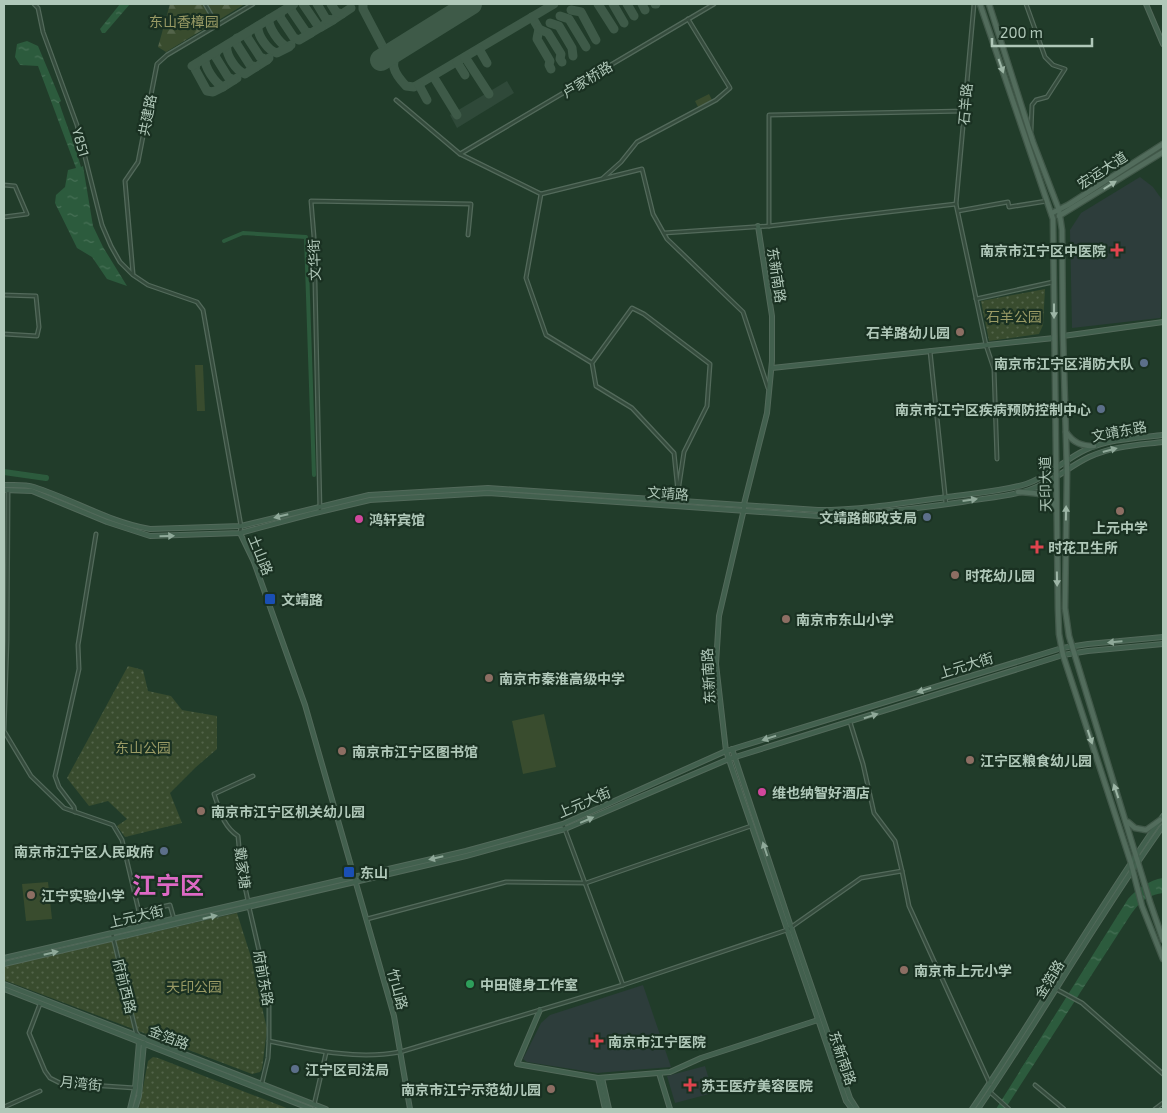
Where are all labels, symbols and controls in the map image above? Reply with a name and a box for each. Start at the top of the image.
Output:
park label: 东山香樟园 [149,13,219,30]
scale bar [992,15,1092,47]
text: 200 m [1000,23,1043,41]
street label: 卢家桥路 [559,57,615,101]
one-way arrow [998,59,1005,74]
street label: 石羊路 [955,82,975,126]
street label: 共建路 [135,93,159,137]
street label: Y851 [69,125,93,159]
street label: 宏运大道 [1074,148,1130,192]
one-way arrow [1104,181,1117,190]
street label: 文华街 [305,239,323,281]
place label: 南京市江宁区中医院 [980,242,1106,259]
marker: 南京市江宁区中医院 [1110,243,1124,257]
street label: 东新南路 [764,246,790,304]
one-way arrow [1050,303,1058,319]
park label: 石羊公园 [986,308,1042,325]
place label: 石羊路幼儿园 [866,324,950,341]
marker: 石羊路幼儿园 [954,326,966,338]
place label: 南京市江宁区消防大队 [994,355,1134,372]
marker: 南京市江宁区消防大队 [1138,357,1150,369]
place label: 南京市江宁区疾病预防控制中心 [895,401,1091,418]
marker: 南京市江宁区疾病预防控制中心 [1095,403,1107,415]
street label: 文靖东路 [1090,417,1148,445]
one-way arrow [1102,446,1117,454]
street label: 天印大道 [1036,456,1054,512]
street label: 文靖路 [646,483,690,503]
one-way arrow [963,496,979,504]
one-way arrow [1062,505,1070,521]
marker: 上元中学 [1114,505,1126,517]
place label: 文靖路邮政支局 [819,509,917,526]
place label: 鸿轩宾馆 [369,511,425,528]
marker: 文靖路邮政支局 [921,511,933,523]
one-way arrow [274,512,289,520]
marker: 鸿轩宾馆 [353,513,365,525]
place label: 上元中学 [1092,519,1148,536]
one-way arrow [159,531,175,539]
street label: 土山路 [245,532,277,578]
place label: 时花卫生所 [1048,539,1118,556]
marker: 时花卫生所 [1030,540,1044,554]
place label: 时花幼儿园 [965,567,1035,584]
marker: 时花幼儿园 [949,569,961,581]
one-way arrow [1053,571,1061,587]
place label: 文靖路 [281,591,323,608]
marker: 文靖路 [263,592,277,606]
place label: 南京市东山小学 [796,611,894,628]
marker: 南京市东山小学 [780,613,792,625]
one-way arrow [1106,638,1122,646]
street label: 东新南路 [698,648,718,704]
street label: 上元大街 [937,649,995,681]
place label: 南京市秦淮高级中学 [499,670,625,687]
marker: 南京市秦淮高级中学 [483,672,495,684]
one-way arrow [916,686,931,694]
one-way arrow [863,712,878,719]
one-way arrow [1086,729,1094,744]
one-way arrow [761,734,776,742]
park label: 东山公园 [115,739,171,756]
place label: 南京市江宁区图书馆 [352,743,478,760]
marker: 南京市江宁区图书馆 [336,745,348,757]
place label: 江宁区粮食幼儿园 [980,752,1092,769]
marker: 江宁区粮食幼儿园 [964,754,976,766]
street label: 上元大街 [555,783,613,821]
one-way arrow [1112,783,1120,798]
place label: 维也纳智好酒店 [772,784,870,801]
marker: 维也纳智好酒店 [756,786,768,798]
place label: 南京市江宁区机关幼儿园 [211,803,365,820]
marker: 南京市江宁区机关幼儿园 [195,805,207,817]
one-way arrow [580,816,595,824]
one-way arrow [761,842,769,857]
place label: 南京市江宁区人民政府 [14,843,154,860]
marker: 南京市江宁区人民政府 [158,845,170,857]
street label: 戴家塘 [232,846,254,890]
one-way arrow [428,854,443,862]
place label: 东山 [360,864,388,881]
marker: 东山 [342,865,356,879]
district label: 江宁区 [132,870,204,899]
place label: 江宁实验小学 [41,887,125,904]
marker: 江宁实验小学 [25,889,37,901]
street label: 上元大街 [107,901,165,931]
one-way arrow [202,913,217,921]
one-way arrow [43,949,59,957]
street label: 府前东路 [251,949,277,1007]
street label: 府前西路 [110,957,140,1015]
street label: 金箔路 [1031,957,1067,1001]
place label: 南京市上元小学 [914,962,1012,979]
marker: 南京市上元小学 [898,964,910,976]
street label: 竹山路 [384,967,412,1011]
place label: 中田健身工作室 [480,976,578,993]
park label: 天印公园 [166,978,222,995]
marker: 中田健身工作室 [464,978,476,990]
street label: 金箔路 [146,1022,192,1052]
street label: 东新南路 [826,1029,860,1087]
place label: 南京市江宁医院 [608,1033,706,1050]
marker: 南京市江宁医院 [590,1034,604,1048]
place label: 江宁区司法局 [305,1061,389,1078]
marker: 江宁区司法局 [289,1063,301,1075]
street label: 月湾街 [59,1072,103,1094]
place label: 苏王医疗美容医院 [701,1077,813,1094]
marker: 苏王医疗美容医院 [683,1078,697,1092]
place label: 南京市江宁示范幼儿园 [401,1081,541,1098]
marker: 南京市江宁示范幼儿园 [545,1083,557,1095]

